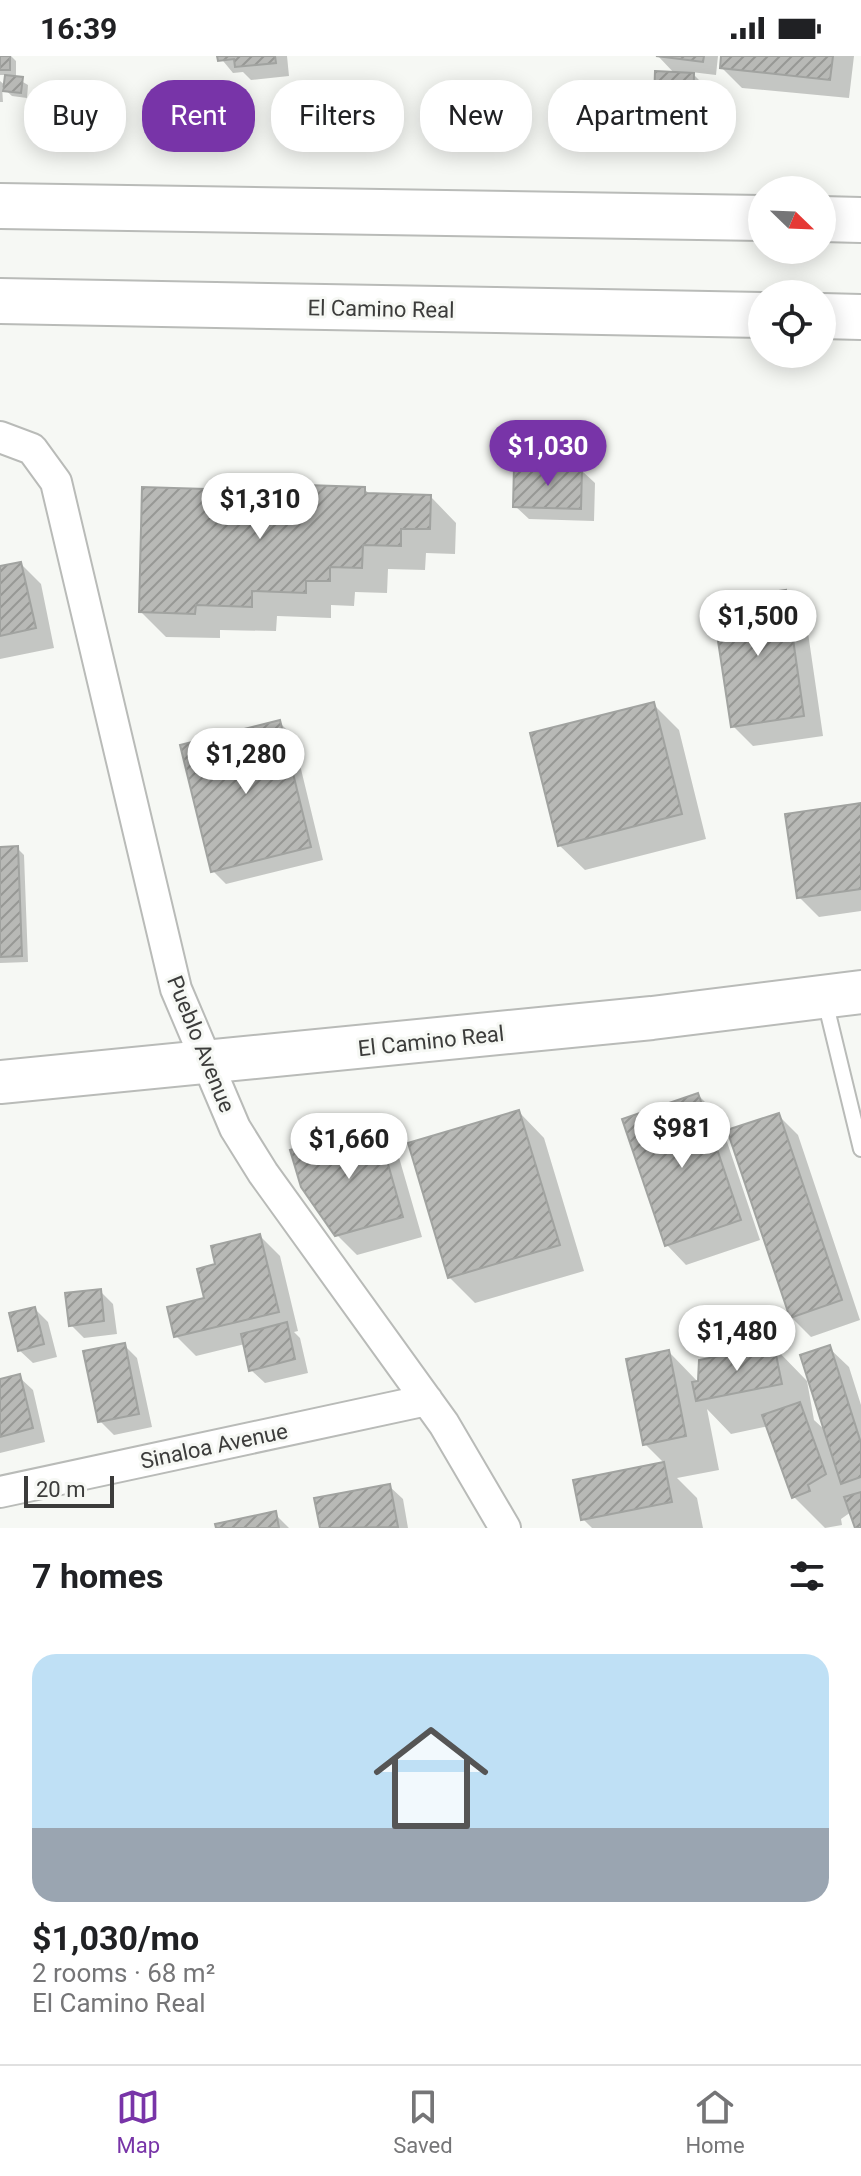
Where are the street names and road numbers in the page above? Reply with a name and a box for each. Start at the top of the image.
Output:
street label: El Camino Real [307,295,455,323]
street label: Pueblo Avenue [162,972,240,1116]
street label: El Camino Real [357,1021,505,1061]
street label: Sinaloa Avenue [138,1418,290,1474]

